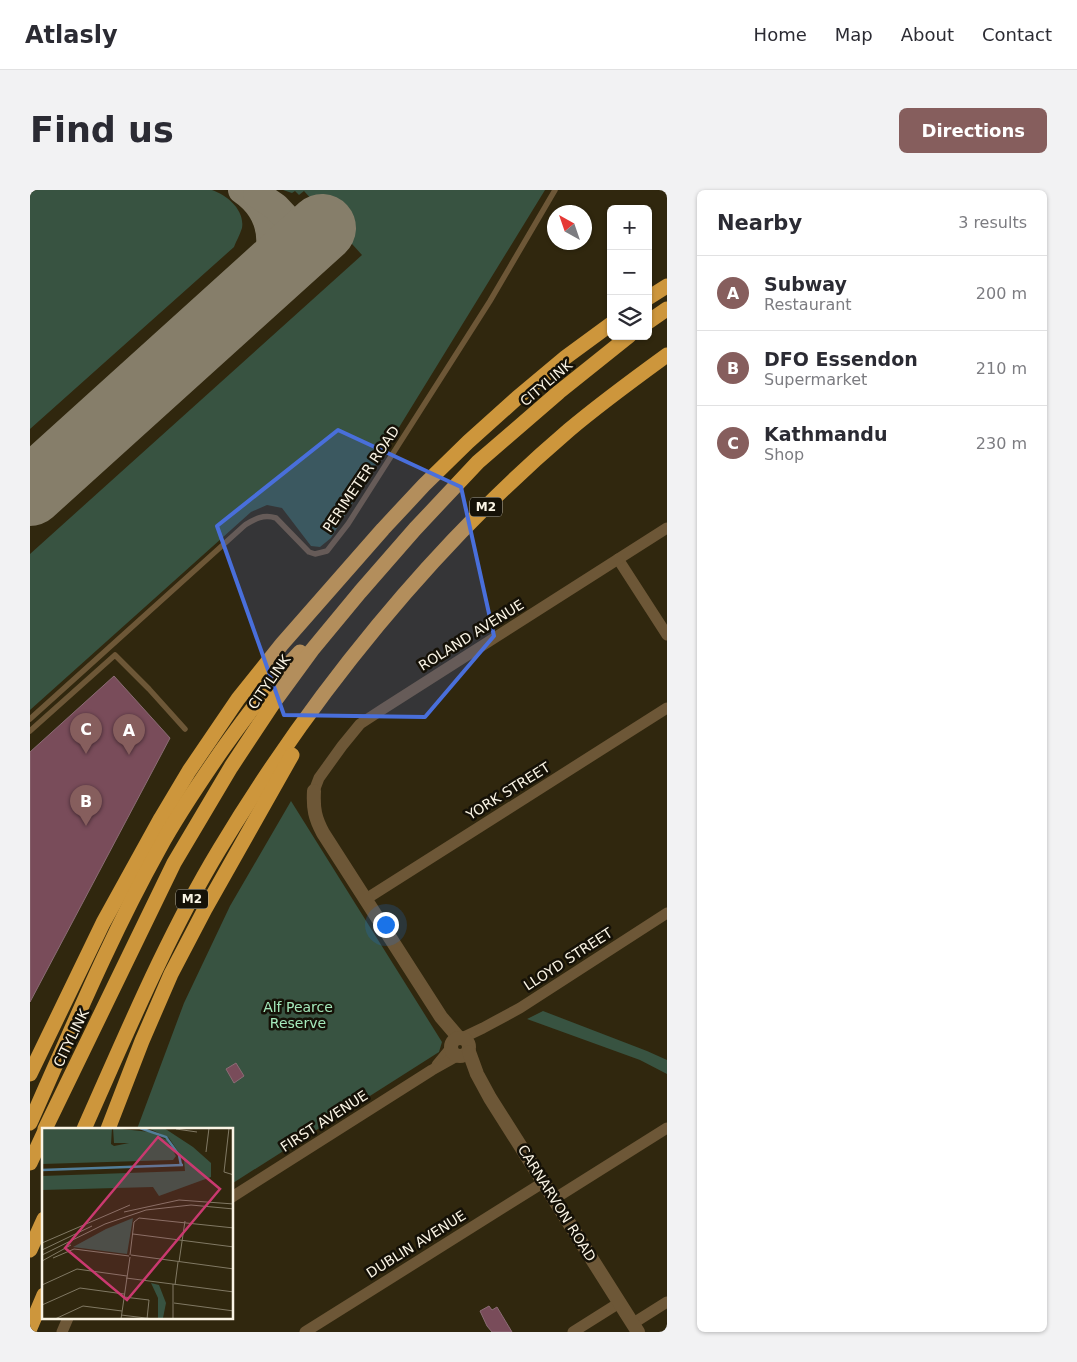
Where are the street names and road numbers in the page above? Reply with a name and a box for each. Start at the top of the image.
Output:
street label: CITYLINK [517,356,576,409]
street label: PERIMETER ROAD [320,423,402,535]
road number: M2 [470,498,502,516]
street label: ROLAND AVENUE [416,596,526,674]
street label: CITYLINK [244,651,294,712]
street label: YORK STREET [462,759,553,824]
road number: M2 [176,890,208,909]
street label: LLOYD STREET [521,924,616,994]
street label: CITYLINK [50,1006,92,1070]
street label: FIRST AVENUE [278,1087,370,1155]
street label: CARNARVON ROAD [515,1142,599,1264]
street label: DUBLIN AVENUE [363,1207,469,1281]

